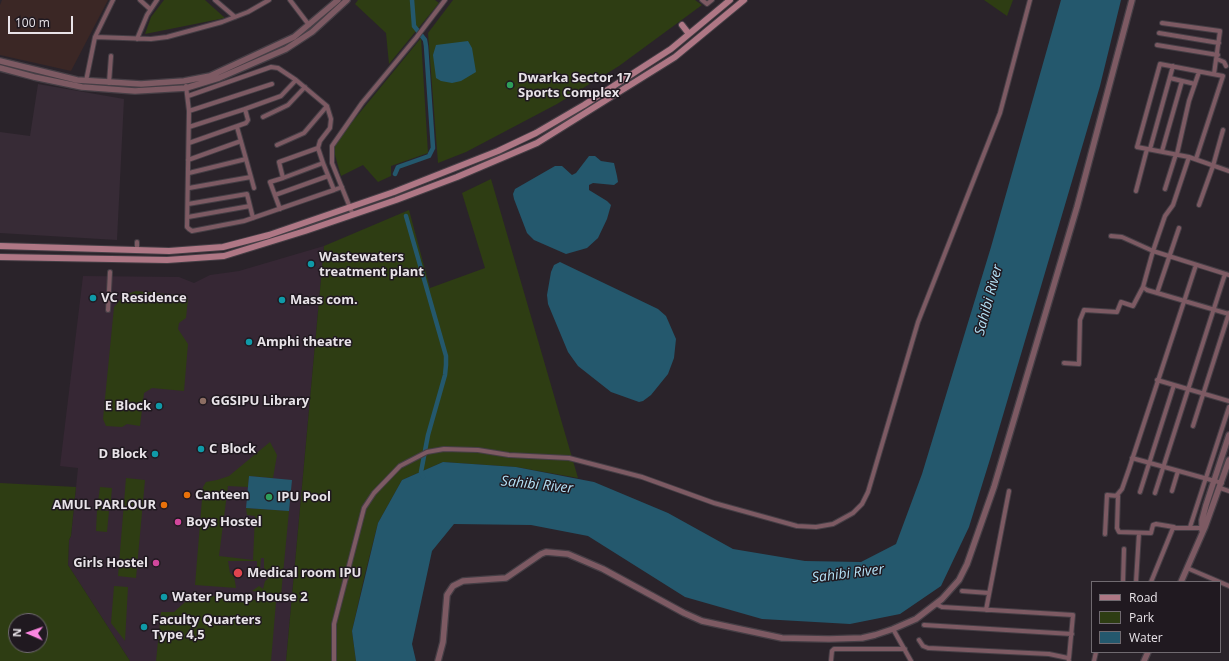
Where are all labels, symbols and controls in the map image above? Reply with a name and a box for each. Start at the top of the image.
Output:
scale bar [10,8,75,34]
text: 100 m [15,14,50,31]
place label: Dwarka Sector 17 Sports Complex [518,70,631,101]
marker: Dwarka Sector 17 Sports Complex [505,80,515,90]
place label: Wastewaters treatment plant [319,249,424,280]
marker: Wastewaters treatment plant [306,259,316,269]
water label: Sahibi River [972,263,1006,337]
place label: VC Residence [101,290,187,306]
place label: Mass com. [290,292,358,308]
marker: VC Residence [88,293,98,303]
marker: Mass com. [277,295,287,305]
place label: Amphi theatre [257,334,352,350]
marker: Amphi theatre [244,337,254,347]
place label: GGSIPU Library [211,393,309,409]
marker: GGSIPU Library [198,396,208,406]
place label: E Block [105,398,151,414]
marker: E Block [154,401,164,411]
place label: C Block [209,441,256,457]
marker: C Block [196,444,206,454]
place label: D Block [99,446,147,462]
marker: D Block [150,449,160,459]
water label: Sahibi River [500,473,574,497]
place label: Canteen [195,487,249,503]
place label: IPU Pool [277,489,331,505]
marker: Canteen [182,490,192,500]
marker: IPU Pool [264,492,274,502]
place label: AMUL PARLOUR [52,497,156,513]
marker: AMUL PARLOUR [159,500,169,510]
place label: Boys Hostel [186,514,262,530]
marker: Boys Hostel [173,517,183,527]
place label: Girls Hostel [73,555,148,571]
marker: Girls Hostel [151,558,161,568]
water label: Sahibi River [811,561,885,587]
place label: Medical room IPU [247,565,361,581]
marker: Medical room IPU [232,567,244,579]
legend [1091,581,1221,653]
place label: Water Pump House 2 [172,589,308,605]
text: Road [1129,589,1158,606]
marker: Water Pump House 2 [159,592,169,602]
text: Park [1129,609,1154,626]
place label: Faculty Quarters Type 4,5 [152,612,261,643]
north arrow [8,613,48,653]
marker: Faculty Quarters Type 4,5 [139,622,149,632]
text: N [9,628,24,637]
text: Water [1129,629,1163,646]

